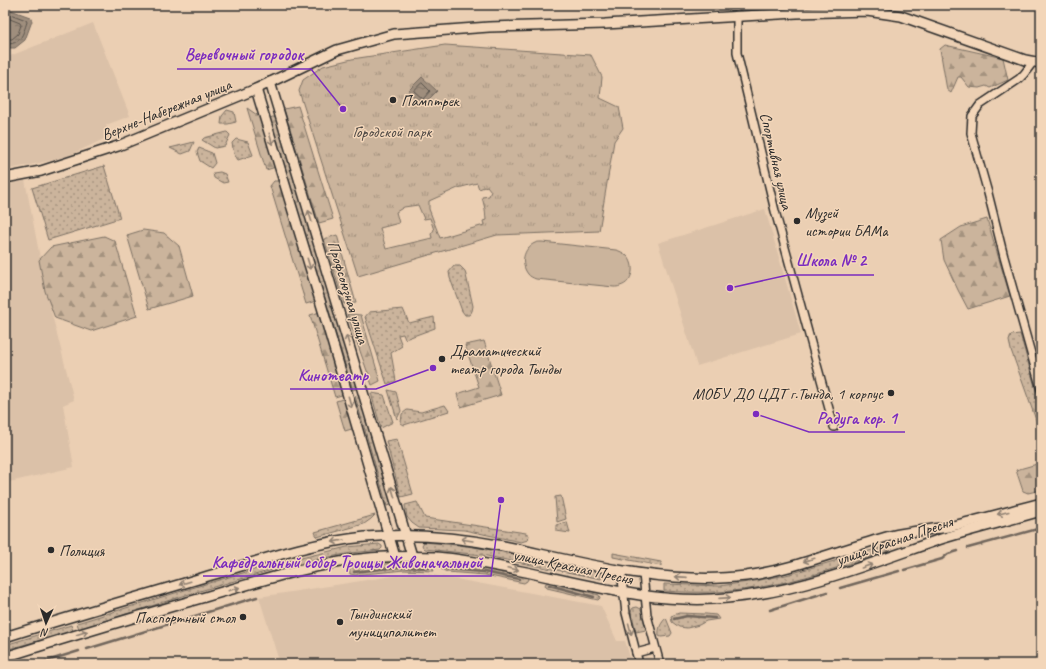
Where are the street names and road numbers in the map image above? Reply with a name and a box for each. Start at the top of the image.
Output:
street label: Верхне-Набережная улица [99,74,236,145]
street label: Спортивная улица [755,111,797,213]
street label: Профсоюзная улица [323,239,374,348]
street label: улица Красная Пресня [833,511,956,571]
street label: улица Красная Пресня [510,544,635,590]

